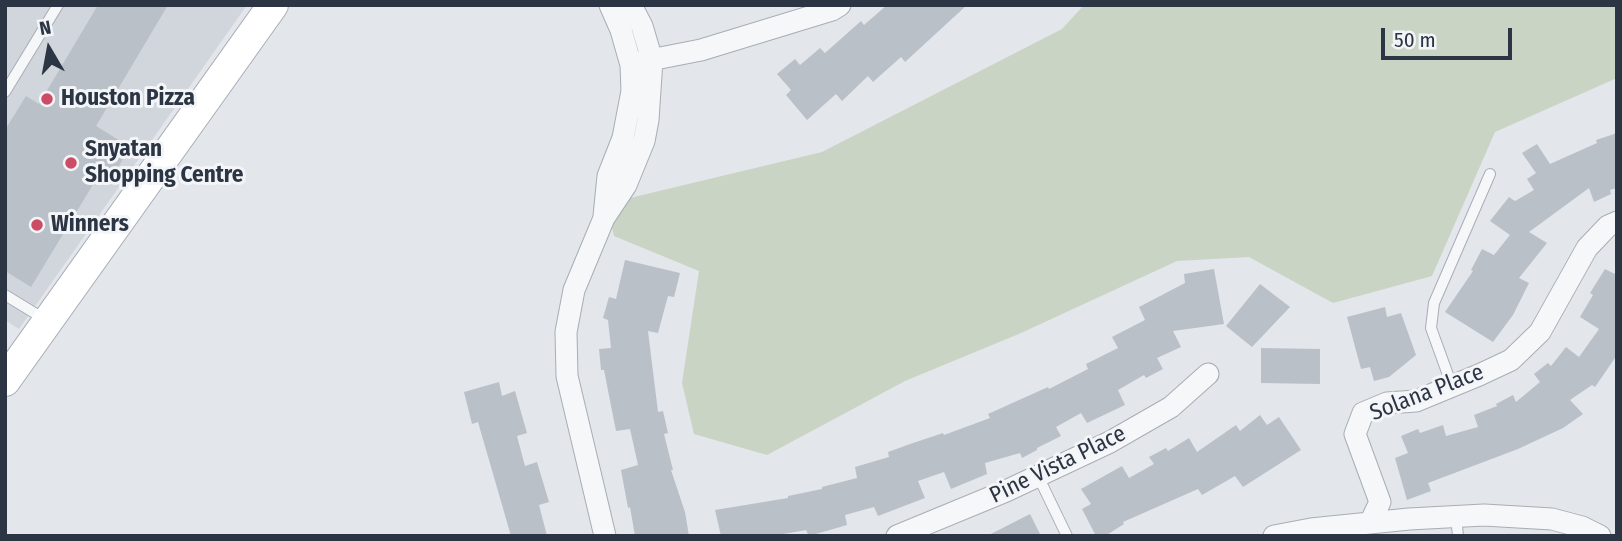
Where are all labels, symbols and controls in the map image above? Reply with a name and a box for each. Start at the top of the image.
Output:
north arrow [14,14,84,84]
scale bar [1384,14,1515,58]
text: N [38,16,53,40]
text: 50 m [1394,27,1436,53]
place label: Houston Pizza [61,85,195,113]
marker: Houston Pizza [39,91,55,107]
place label: Snyatan Shopping Centre [85,136,243,190]
marker: Snyatan Shopping Centre [63,155,79,171]
place label: Winners [51,211,129,239]
marker: Winners [29,217,45,233]
street label: Solana Place [1366,359,1488,427]
street label: Pine Vista Place [985,420,1131,510]

